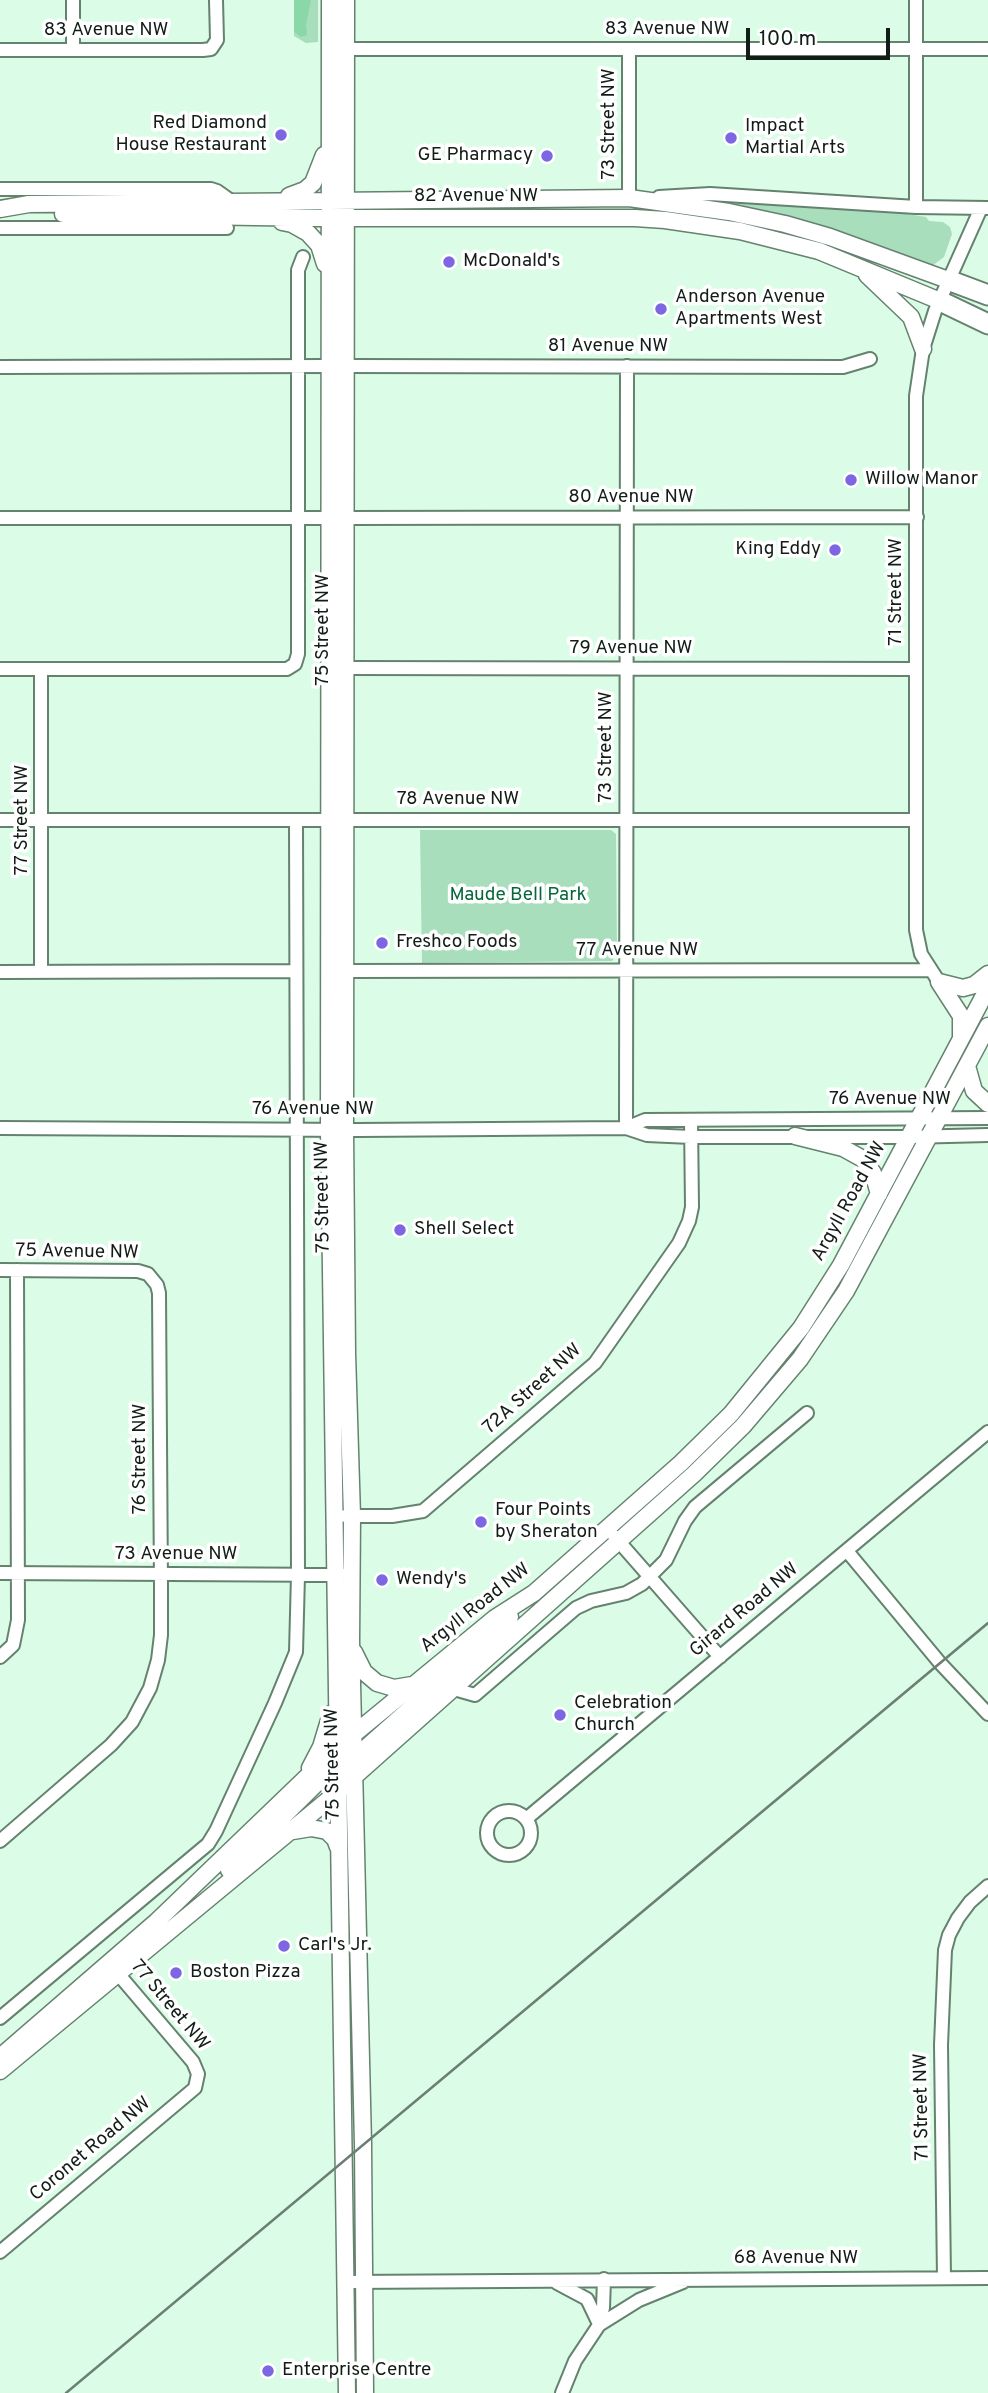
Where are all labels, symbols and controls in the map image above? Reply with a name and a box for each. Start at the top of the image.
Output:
scale bar [750,14,894,58]
street label: 83 Avenue NW [605,19,729,41]
street label: 83 Avenue NW [44,20,168,42]
text: 100 m [759,26,816,53]
street label: 73 Street NW [599,68,621,180]
place label: Red Diamond House Restaurant [115,113,267,157]
place label: Impact Martial Arts [745,116,845,160]
marker: Red Diamond House Restaurant [273,127,289,143]
marker: Impact Martial Arts [723,130,739,146]
place label: GE Pharmacy [418,145,533,167]
marker: GE Pharmacy [539,148,555,164]
street label: 82 Avenue NW [414,186,538,208]
place label: McDonald's [463,251,561,273]
marker: McDonald's [441,254,457,270]
place label: Anderson Avenue Apartments West [675,287,825,331]
marker: Anderson Avenue Apartments West [653,301,669,317]
street label: 81 Avenue NW [548,336,668,358]
place label: Willow Manor [865,469,978,491]
marker: Willow Manor [843,472,859,488]
street label: 80 Avenue NW [568,487,694,509]
street label: 71 Street NW [886,538,908,646]
place label: King Eddy [735,539,821,561]
marker: King Eddy [827,542,843,558]
street label: 75 Street NW [313,574,335,686]
street label: 79 Avenue NW [570,638,692,660]
street label: 73 Street NW [596,691,618,803]
street label: 77 Street NW [12,765,34,875]
street label: 78 Avenue NW [397,789,519,811]
park label: Maude Bell Park [449,885,587,907]
place label: Freshco Foods [396,932,517,954]
marker: Freshco Foods [374,935,390,951]
street label: 77 Avenue NW [576,940,698,962]
street label: 76 Avenue NW [829,1089,951,1111]
street label: 76 Avenue NW [252,1099,374,1121]
street label: Argyll Road NW [808,1138,892,1266]
street label: 75 Street NW [312,1141,336,1253]
place label: Shell Select [414,1219,514,1241]
marker: Shell Select [392,1222,408,1238]
street label: 75 Avenue NW [15,1241,139,1265]
street label: 72A Street NW [479,1340,587,1440]
street label: 76 Street NW [130,1404,152,1514]
place label: Four Points by Sheraton [495,1500,598,1544]
marker: Four Points by Sheraton [473,1514,489,1530]
street label: 73 Avenue NW [115,1544,237,1566]
street label: Argyll Road NW [417,1559,535,1659]
street label: Girard Road NW [686,1559,804,1663]
place label: Wendy's [396,1569,467,1591]
marker: Wendy's [374,1572,390,1588]
place label: Celebration Church [574,1693,672,1737]
marker: Celebration Church [552,1707,568,1723]
street label: 75 Street NW [322,1708,346,1820]
place label: Carl's Jr. [298,1935,372,1957]
marker: Carl's Jr. [276,1938,292,1954]
street label: 77 Street NW [125,1956,213,2056]
place label: Boston Pizza [190,1962,300,1984]
marker: Boston Pizza [168,1965,184,1981]
street label: 71 Street NW [911,2053,935,2161]
street label: Coronet Road NW [26,2093,156,2207]
street label: 68 Avenue NW [734,2248,858,2270]
place label: Enterprise Centre [282,2360,431,2382]
marker: Enterprise Centre [260,2363,276,2379]

